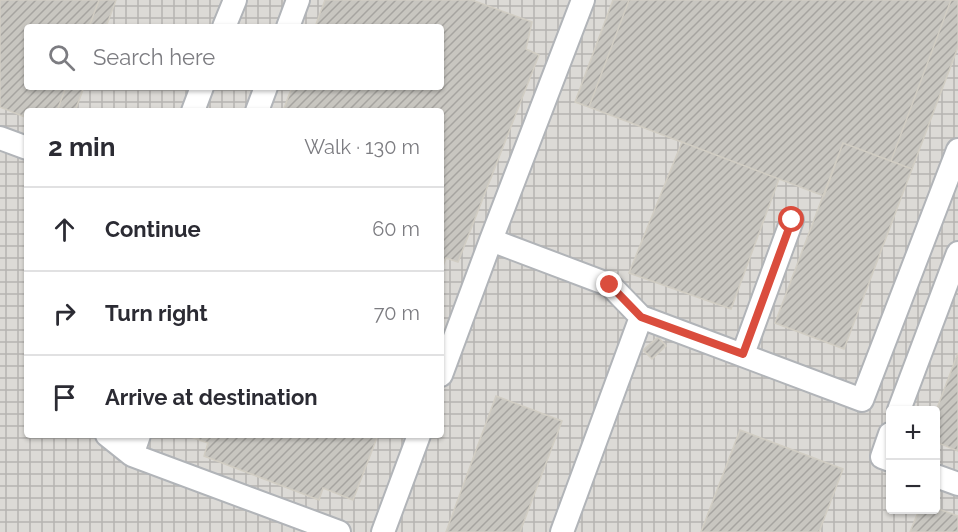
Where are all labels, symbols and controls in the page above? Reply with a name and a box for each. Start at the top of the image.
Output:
search box [24,24,444,90]
icon: search [45,41,78,74]
text: Search here [93,44,215,70]
text: 2 min [48,132,115,162]
text: Walk · 130 m [304,135,420,159]
route start [778,206,804,232]
icon: ahead [48,213,81,246]
text: Continue [105,216,201,242]
text: 60 m [372,217,420,241]
route end [596,271,622,297]
icon: right [48,297,81,330]
text: Turn right [105,300,208,326]
text: 70 m [374,301,420,325]
icon: arrive [48,381,81,414]
text: Arrive at destination [105,384,318,410]
map controls [886,406,940,514]
button: + [886,406,940,460]
button: − [886,460,940,514]

